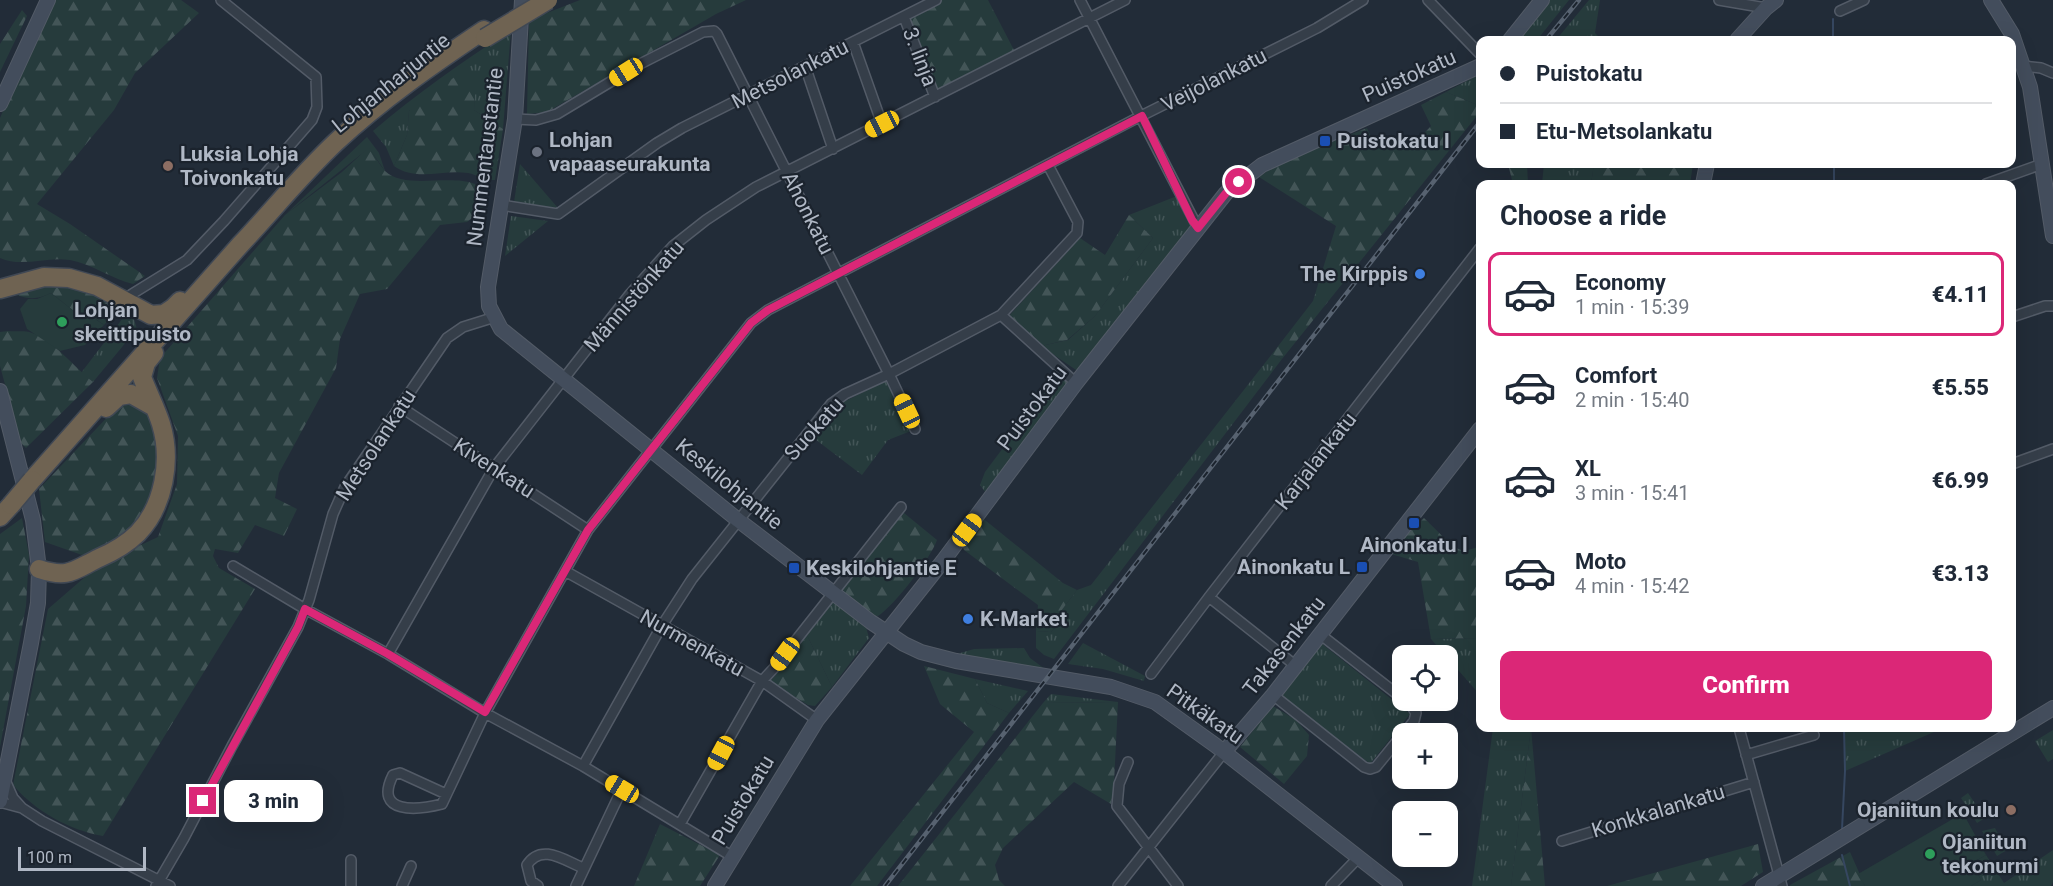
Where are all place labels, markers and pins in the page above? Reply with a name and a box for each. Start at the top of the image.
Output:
place label: Lohjan vapaaseurakunta [549,128,711,176]
place label: Puistokatu I [1337,129,1450,153]
marker: Puistokatu I [1318,134,1332,148]
place label: Luksia Lohja Toivonkatu [180,142,299,190]
marker: Lohjan vapaaseurakunta [530,145,544,159]
marker: Luksia Lohja Toivonkatu [161,159,175,173]
place label: The Kirppis [1300,262,1408,286]
marker: The Kirppis [1413,267,1427,281]
place label: Lohjan skeittipuisto [74,298,191,346]
marker: Lohjan skeittipuisto [55,315,69,329]
marker: Ainonkatu I [1407,516,1421,530]
place label: Ainonkatu I [1360,533,1468,557]
place label: Ainonkatu L [1237,555,1350,579]
place label: Keskilohjantie E [806,556,957,580]
marker: Ainonkatu L [1355,560,1369,574]
marker: Keskilohjantie E [787,561,801,575]
place label: K-Market [980,607,1067,631]
marker: K-Market [961,612,975,626]
place label: Ojaniitun koulu [1857,798,1999,822]
marker: Ojaniitun koulu [2004,803,2018,817]
place label: Ojaniitun tekonurmi [1942,830,2039,878]
marker: Ojaniitun tekonurmi [1923,847,1937,861]

